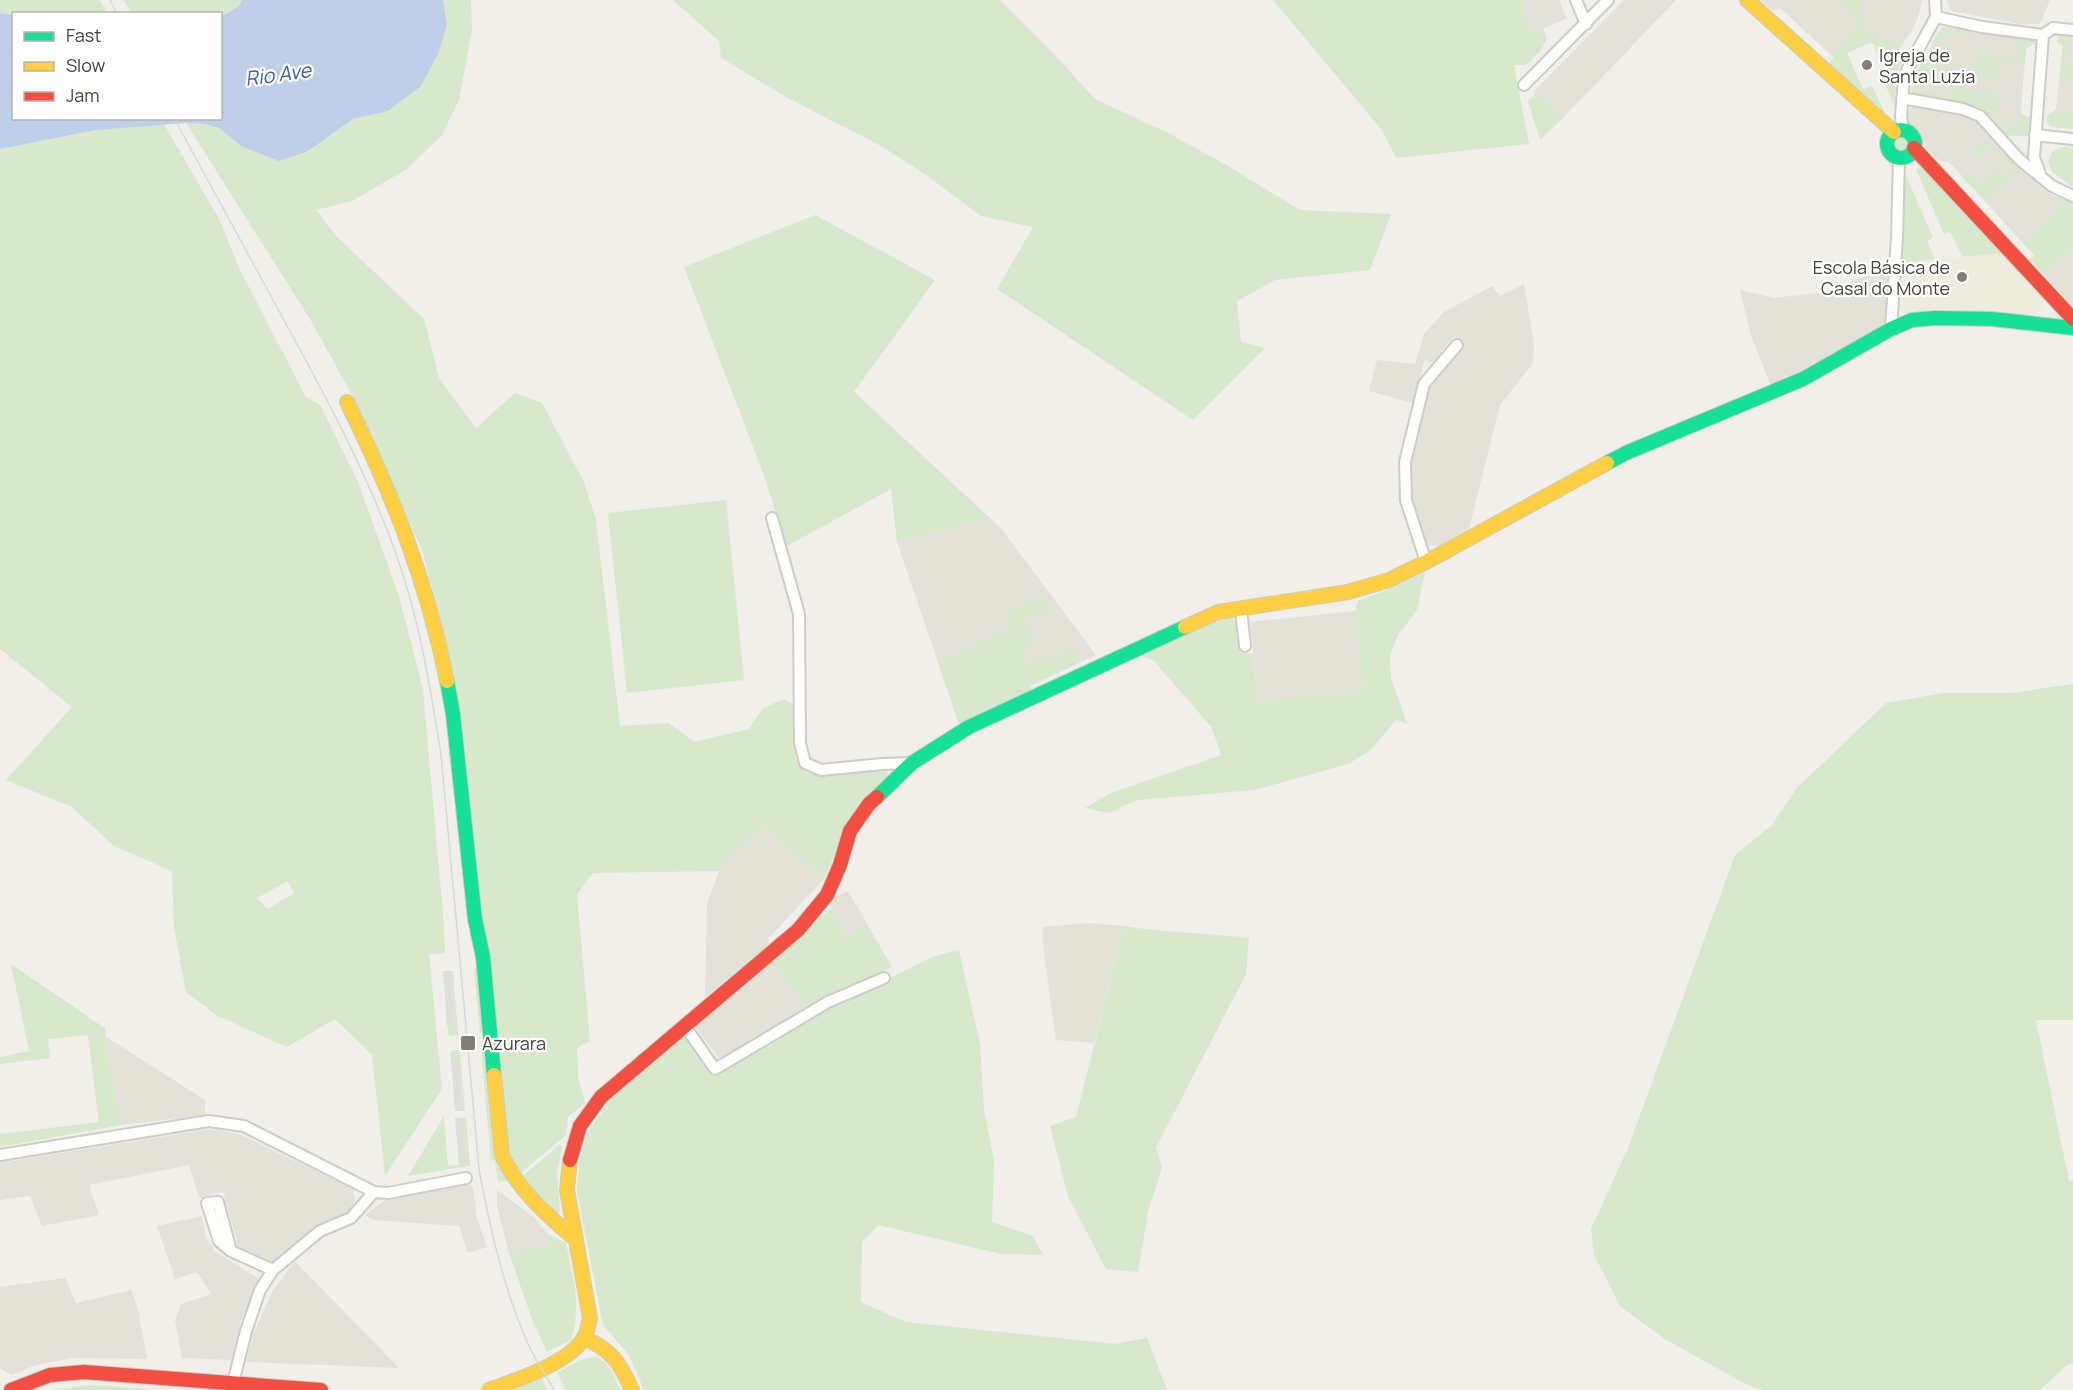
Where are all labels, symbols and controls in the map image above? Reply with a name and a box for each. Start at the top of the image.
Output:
legend [12,12,222,120]
text: Fast [66,23,101,47]
place label: Igreja de Santa Luzia [1879,43,1975,88]
text: Slow [66,53,106,77]
water label: Rio Ave [243,56,314,92]
marker: Igreja de Santa Luzia [1860,58,1874,72]
text: Jam [66,83,100,107]
place label: Escola Básica de Casal do Monte [1813,255,1950,300]
marker: Escola Básica de Casal do Monte [1955,270,1969,284]
place label: Azurara [482,1031,546,1055]
marker: Azurara [459,1034,477,1052]

